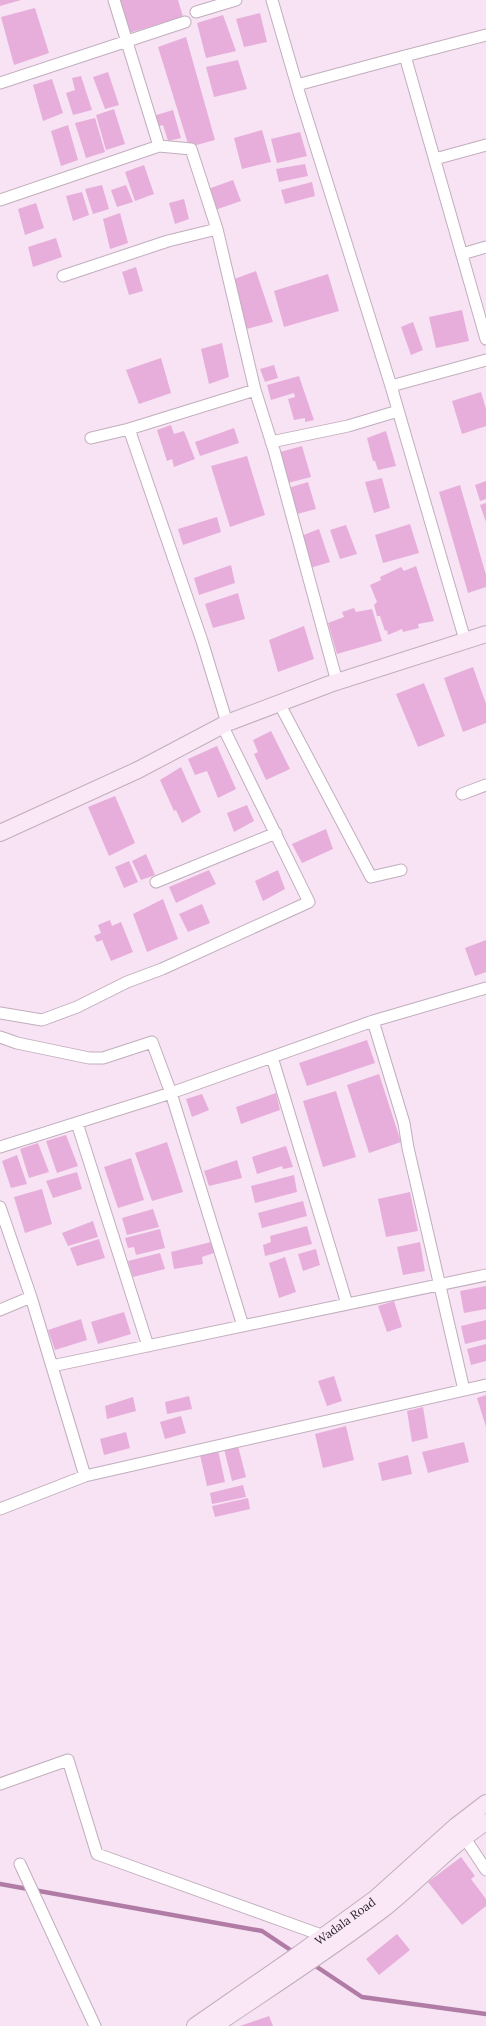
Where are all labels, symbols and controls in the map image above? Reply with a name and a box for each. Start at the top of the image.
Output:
street label: Wadala Road [311,1894,378,1948]

